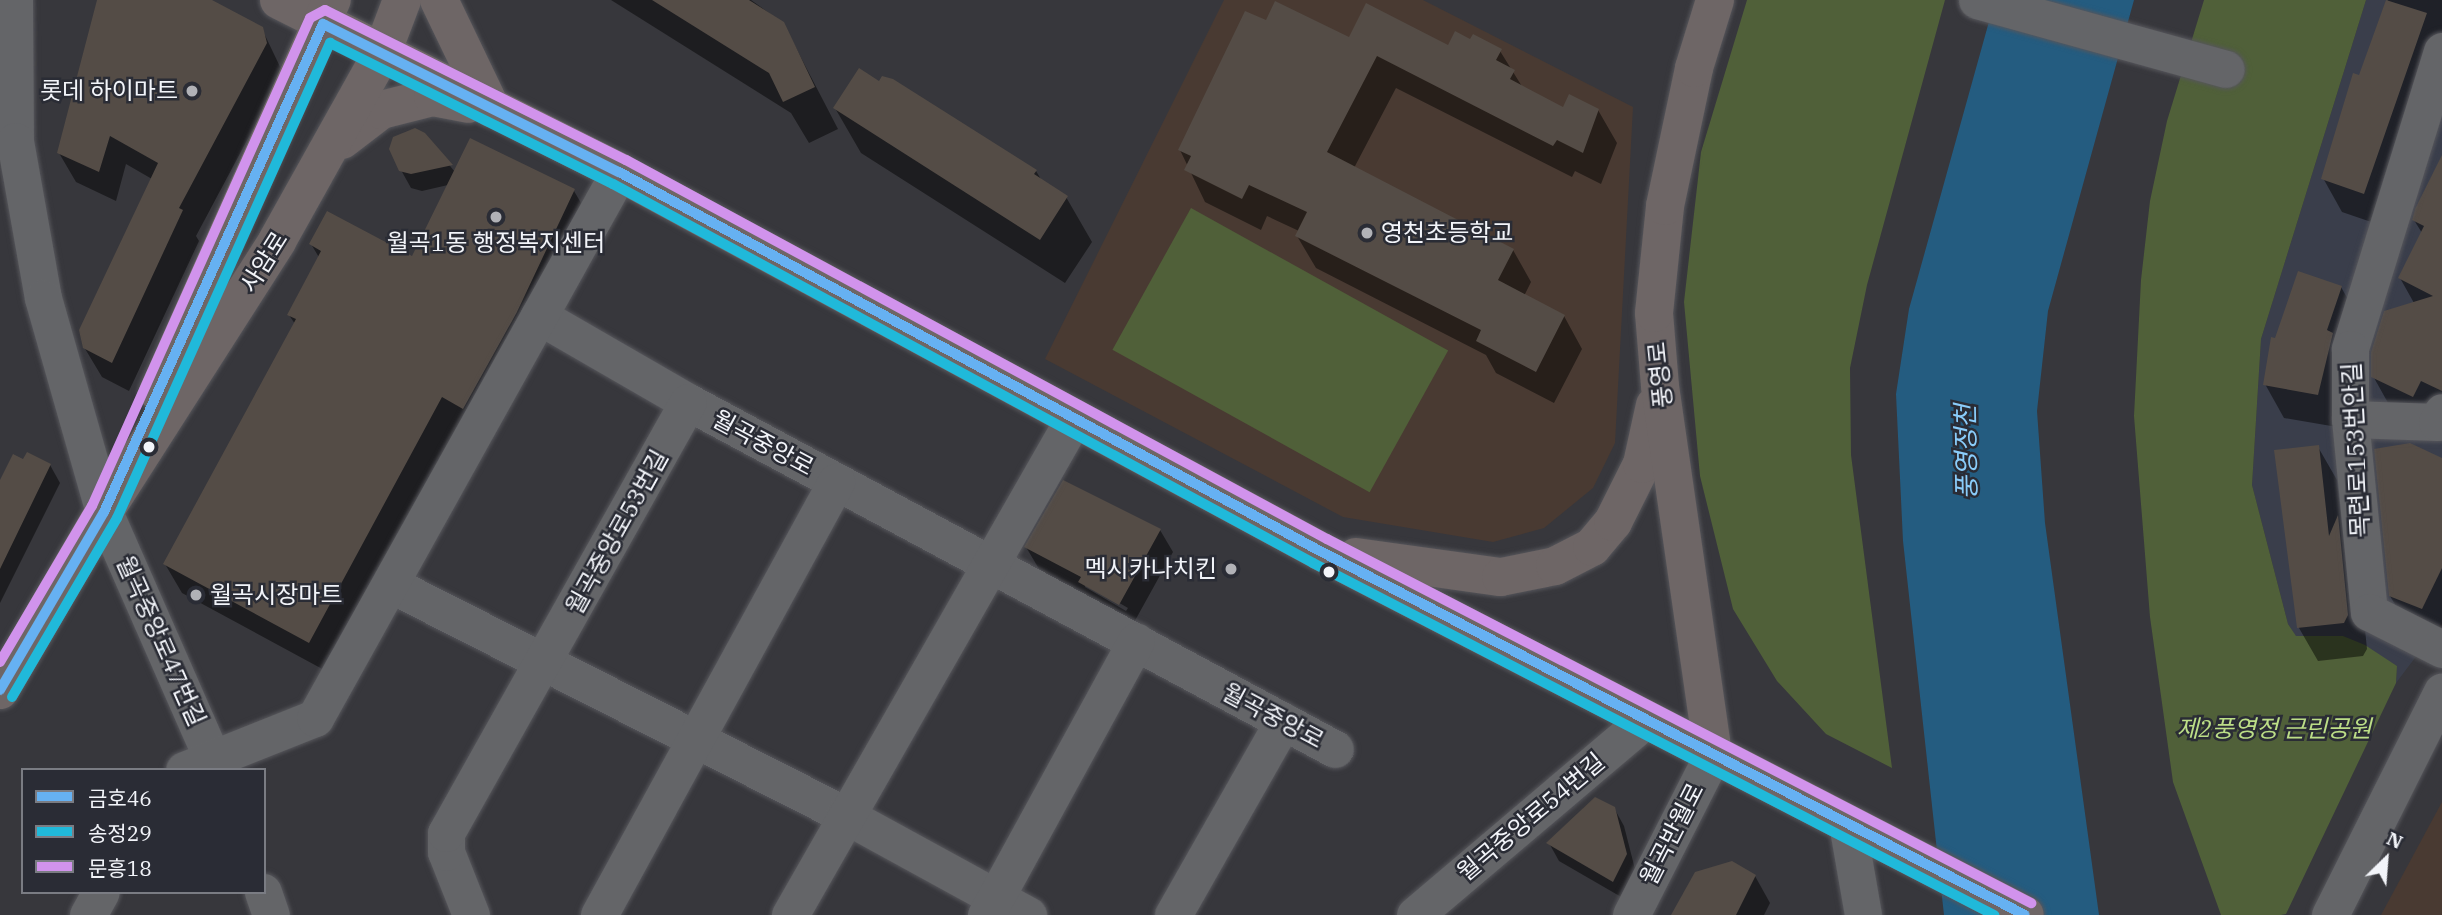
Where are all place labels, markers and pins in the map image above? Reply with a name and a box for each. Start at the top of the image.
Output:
place label: 롯데 하이마트 [40,77,178,105]
marker: 롯데 하이마트 [184,83,200,99]
marker: 월곡1동 행정복지센터 [488,209,504,225]
place label: 영천초등학교 [1381,219,1513,247]
marker: 영천초등학교 [1359,225,1375,241]
place label: 월곡1동 행정복지센터 [387,229,605,257]
unlabelled marker [142,440,156,454]
place label: 멕시카나치킨 [1085,555,1217,583]
marker: 멕시카나치킨 [1223,561,1239,577]
unlabelled marker [1322,565,1336,579]
place label: 월곡시장마트 [210,581,342,609]
marker: 월곡시장마트 [188,587,204,603]

